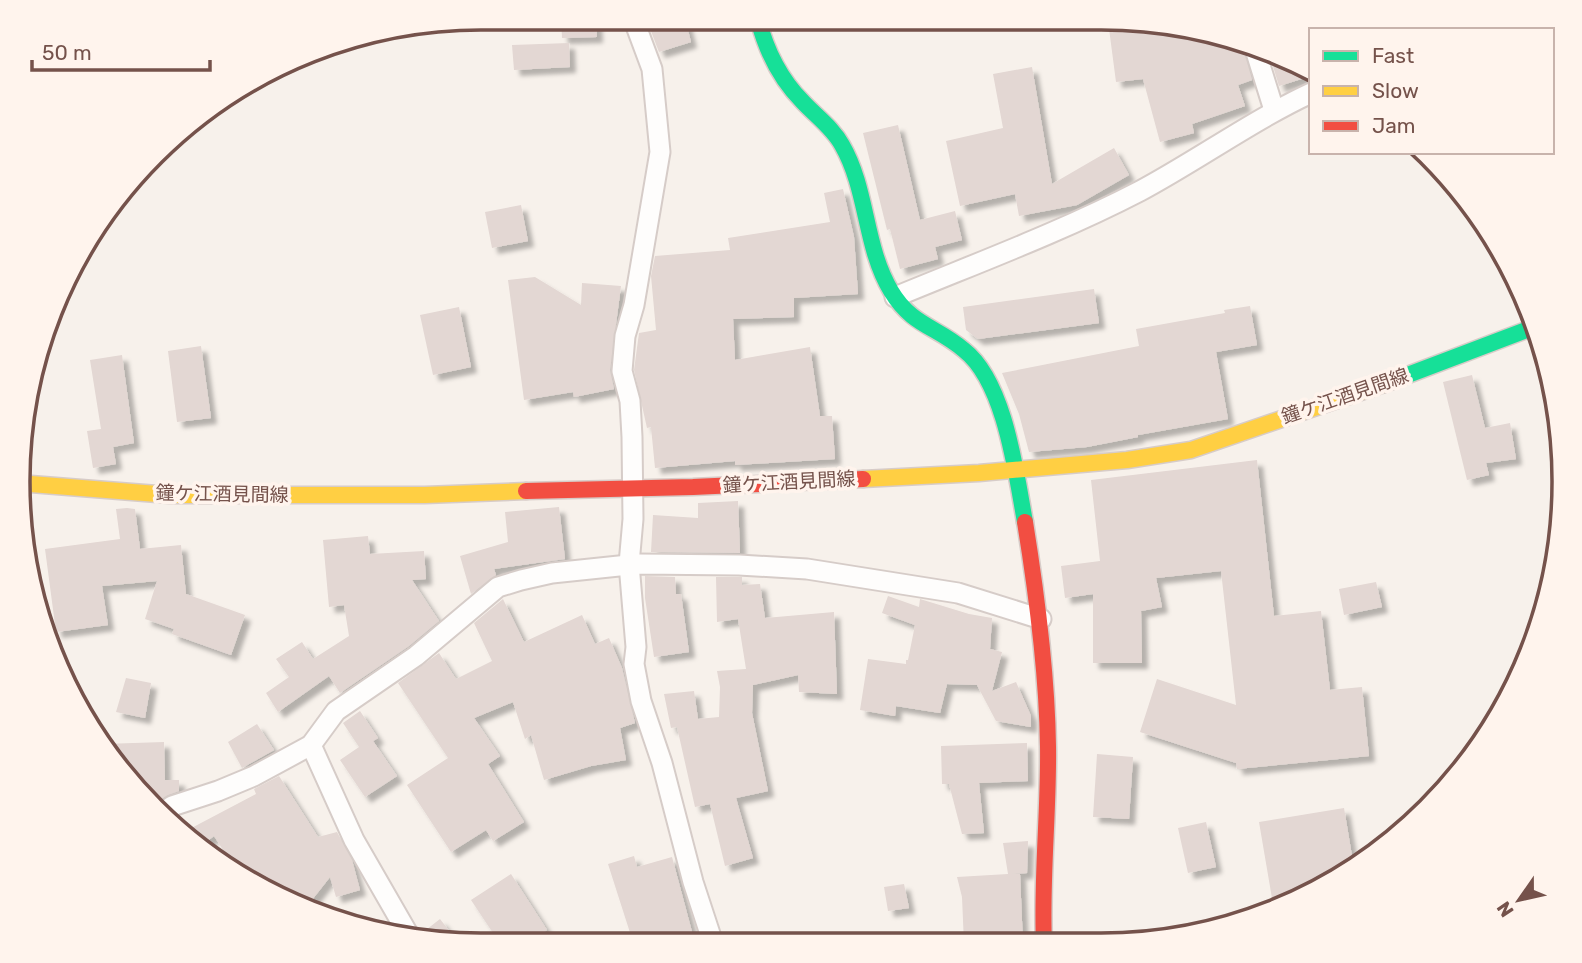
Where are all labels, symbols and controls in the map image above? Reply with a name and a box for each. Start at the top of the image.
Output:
scale bar [32,28,210,72]
legend [1309,28,1554,154]
text: 50 m [42,40,92,65]
text: Fast [1372,43,1414,68]
text: Slow [1372,78,1419,103]
text: Jam [1372,113,1416,138]
street label: 鐘ケ江酒見間線 [1278,363,1412,429]
street label: 鐘ケ江酒見間線 [722,467,856,497]
street label: 鐘ケ江酒見間線 [155,481,289,507]
north arrow [1484,865,1554,935]
text: N [1492,897,1519,921]

